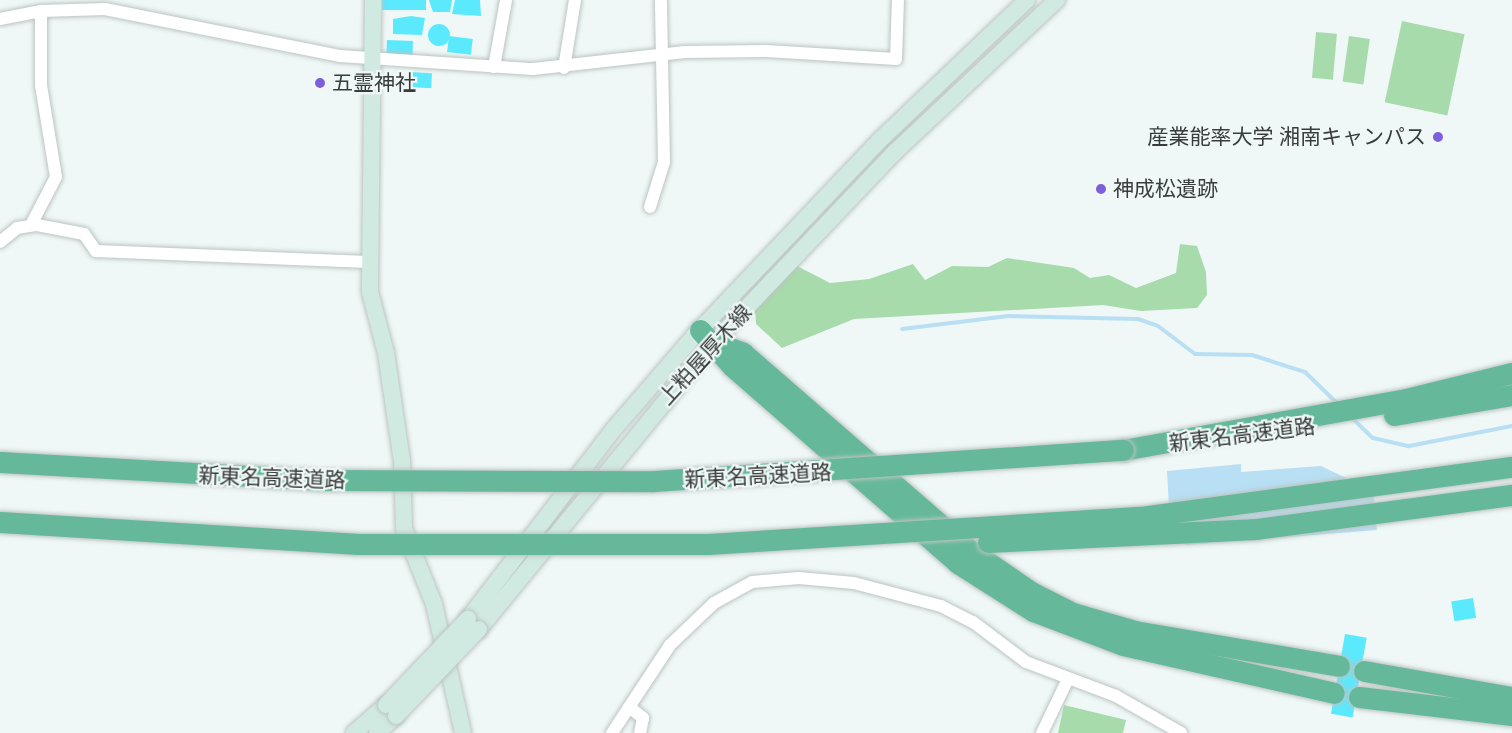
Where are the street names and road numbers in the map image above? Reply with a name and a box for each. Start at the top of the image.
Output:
street label: 上粕屋厚木線 [653,300,757,410]
street label: 新東名高速道路 [1168,414,1316,456]
street label: 新東名高速道路 [684,460,832,492]
street label: 新東名高速道路 [198,463,346,493]

